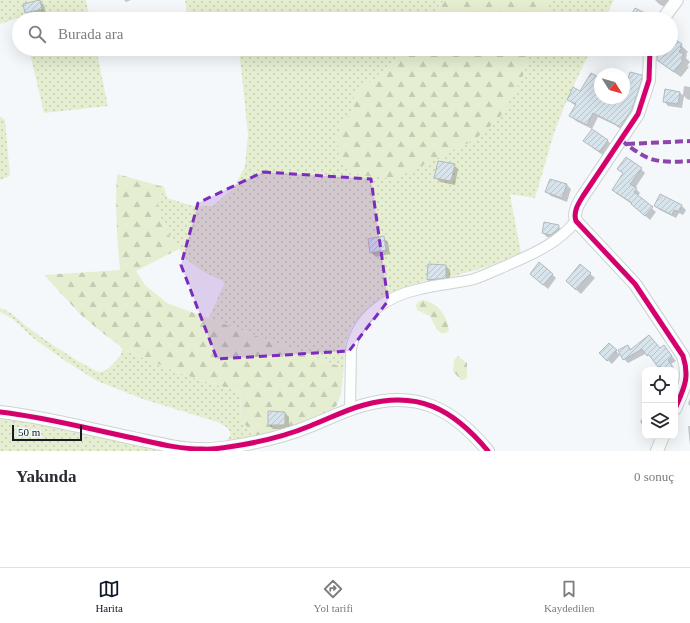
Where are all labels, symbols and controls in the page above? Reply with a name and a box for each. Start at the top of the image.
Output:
search box [12,12,678,56]
icon: search [26,23,48,45]
text: Burada ara [58,26,123,42]
north arrow [594,68,630,104]
map controls [642,367,678,439]
button: locate [642,367,678,403]
button: layers [642,403,678,439]
scale bar [12,423,82,442]
text: 50 m [18,426,40,438]
text: Yakında [16,467,76,486]
text: 0 sonuç [634,469,674,484]
tab: Harita [95,578,123,614]
tab: Yol tarifi [314,578,353,614]
tab: Kaydedilen [544,578,595,614]

